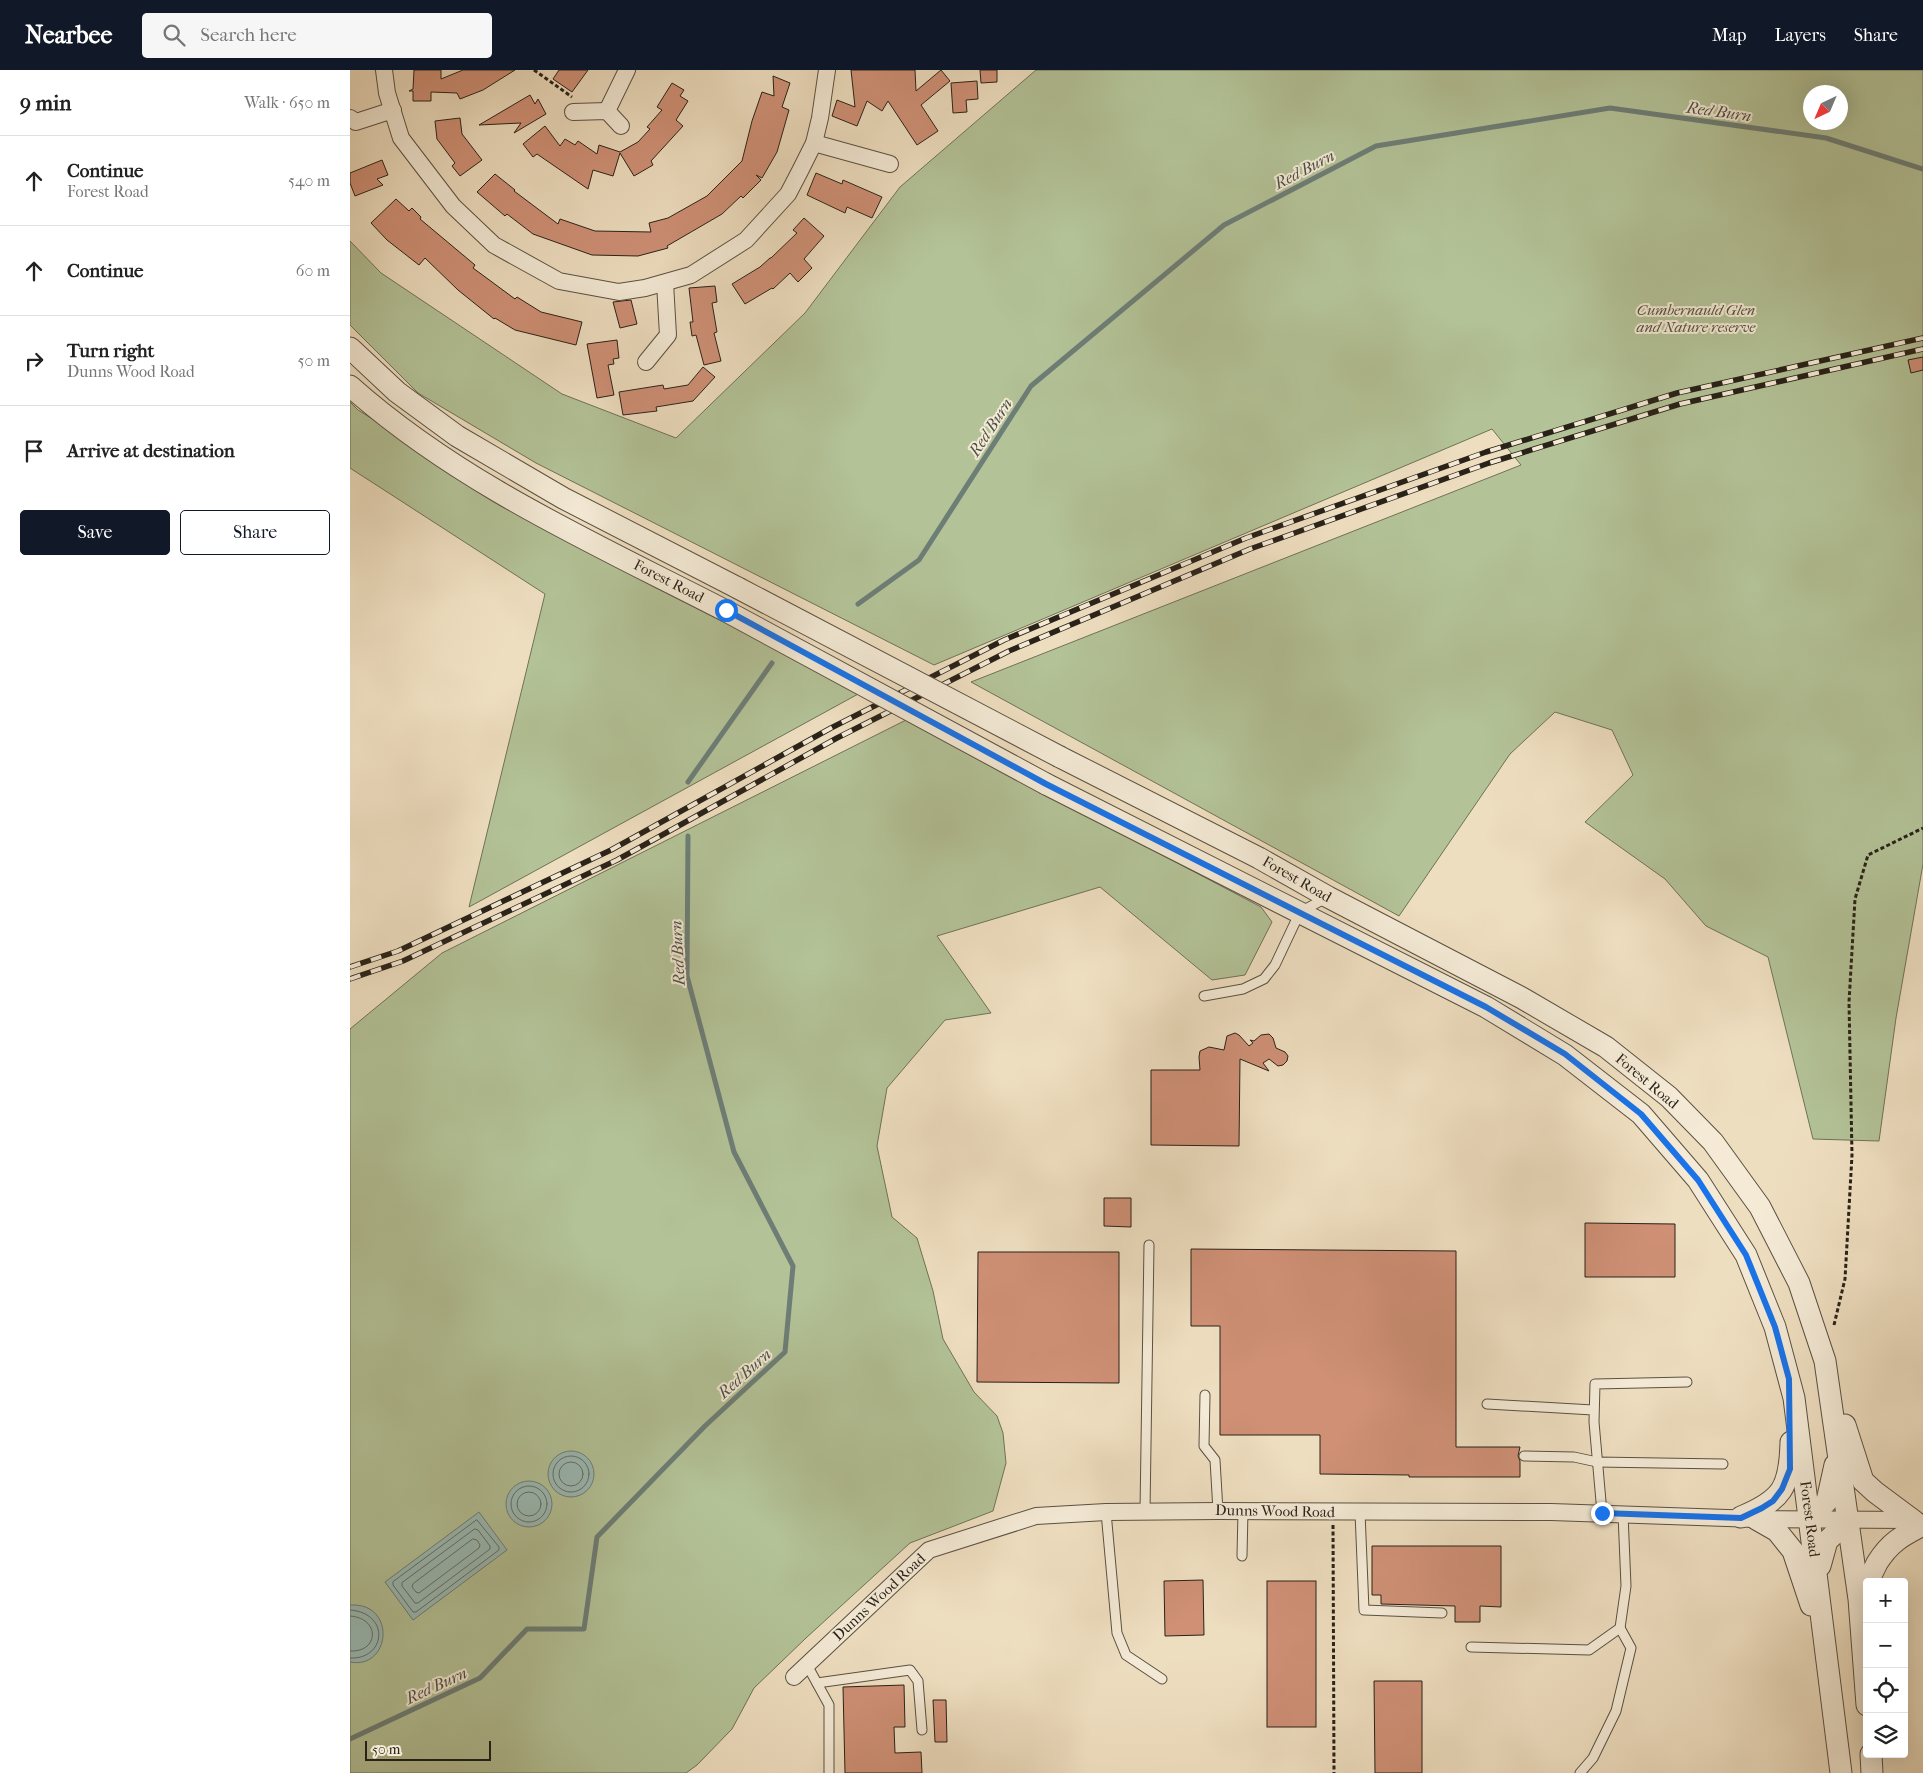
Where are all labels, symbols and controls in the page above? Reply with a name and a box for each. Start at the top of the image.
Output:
search box [142,13,492,58]
text: Nearbee [25,21,112,49]
icon: search [160,21,188,49]
text: Search here [200,24,297,46]
text: Map [1712,25,1746,46]
text: Layers [1774,25,1826,46]
text: Share [1854,25,1898,46]
north arrow [1803,85,1848,130]
text: 9 min [20,91,71,115]
text: Walk · 650 m [244,93,330,112]
water label: Red Burn [1684,97,1752,125]
water label: Red Burn [1270,146,1337,194]
text: Continue [67,160,143,182]
icon: ahead [20,167,48,195]
text: 540 m [288,171,330,190]
text: Forest Road [67,182,149,201]
icon: ahead [20,257,48,285]
text: Continue [67,260,143,282]
text: 60 m [296,261,330,280]
park label: Cumbernauld Glen and Nature reserve [1637,301,1756,336]
text: Turn right [67,340,154,362]
icon: right [20,347,48,375]
text: 50 m [298,351,330,370]
text: Dunns Wood Road [67,362,195,381]
water label: Red Burn [964,395,1016,461]
icon: arrive [20,437,48,465]
text: Arrive at destination [67,440,235,462]
button: Save [20,510,170,555]
button: Share [180,510,330,555]
street label: Forest Road [631,556,708,607]
route start [715,599,738,622]
street label: Forest Road [1259,852,1335,906]
water label: Red Burn [666,920,689,987]
street label: Forest Road [1612,1049,1683,1113]
water label: Red Burn [713,1345,775,1403]
street label: Forest Road [1796,1480,1824,1559]
street label: Dunns Wood Road [1215,1501,1336,1521]
route end [1591,1502,1614,1525]
street label: Dunns Wood Road [829,1549,930,1644]
map controls [1863,1578,1908,1758]
button: + [1863,1578,1908,1623]
button: − [1863,1623,1908,1668]
water label: Red Burn [402,1663,470,1708]
button: locate [1863,1668,1908,1713]
button: layers [1863,1713,1908,1758]
scale bar [365,1738,491,1761]
text: 50 m [372,1741,400,1758]

